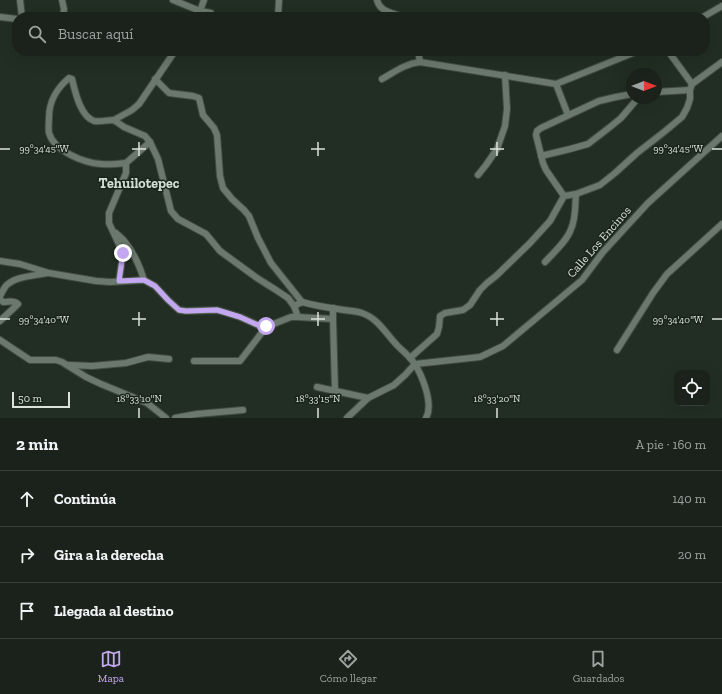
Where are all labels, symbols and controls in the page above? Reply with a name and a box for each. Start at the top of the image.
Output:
search box [12,12,710,56]
icon: search [26,23,48,45]
text: Buscar aquí [58,25,134,43]
north arrow [626,68,662,104]
text: 99°34'45"W [19,143,70,155]
text: 99°34'45"W [653,143,704,155]
district label: Tehuilotepec [99,175,180,192]
street label: Calle Los Encinos [564,203,634,281]
route end [114,244,132,262]
text: 99°34'40"W [19,314,70,326]
text: 99°34'40"W [653,314,704,326]
route start [257,317,275,335]
map controls [674,370,710,406]
button: locate [674,370,710,406]
scale bar [12,390,70,409]
text: 50 m [18,392,42,405]
text: 18°33'10"N [116,393,162,405]
text: 18°33'15"N [296,393,341,405]
text: 18°33'20"N [474,393,521,405]
text: 2 min [16,434,58,454]
text: A pie · 160 m [636,437,706,452]
icon: ahead [16,488,38,510]
text: Continúa [54,490,116,508]
text: 140 m [672,491,706,506]
icon: right [16,544,38,566]
text: Gira a la derecha [54,546,164,564]
text: 20 m [678,547,706,562]
icon: arrive [16,600,38,622]
text: Llegada al destino [54,602,174,620]
tab: Mapa [98,648,124,685]
tab: Cómo llegar [320,648,377,685]
tab: Guardados [573,648,624,685]

